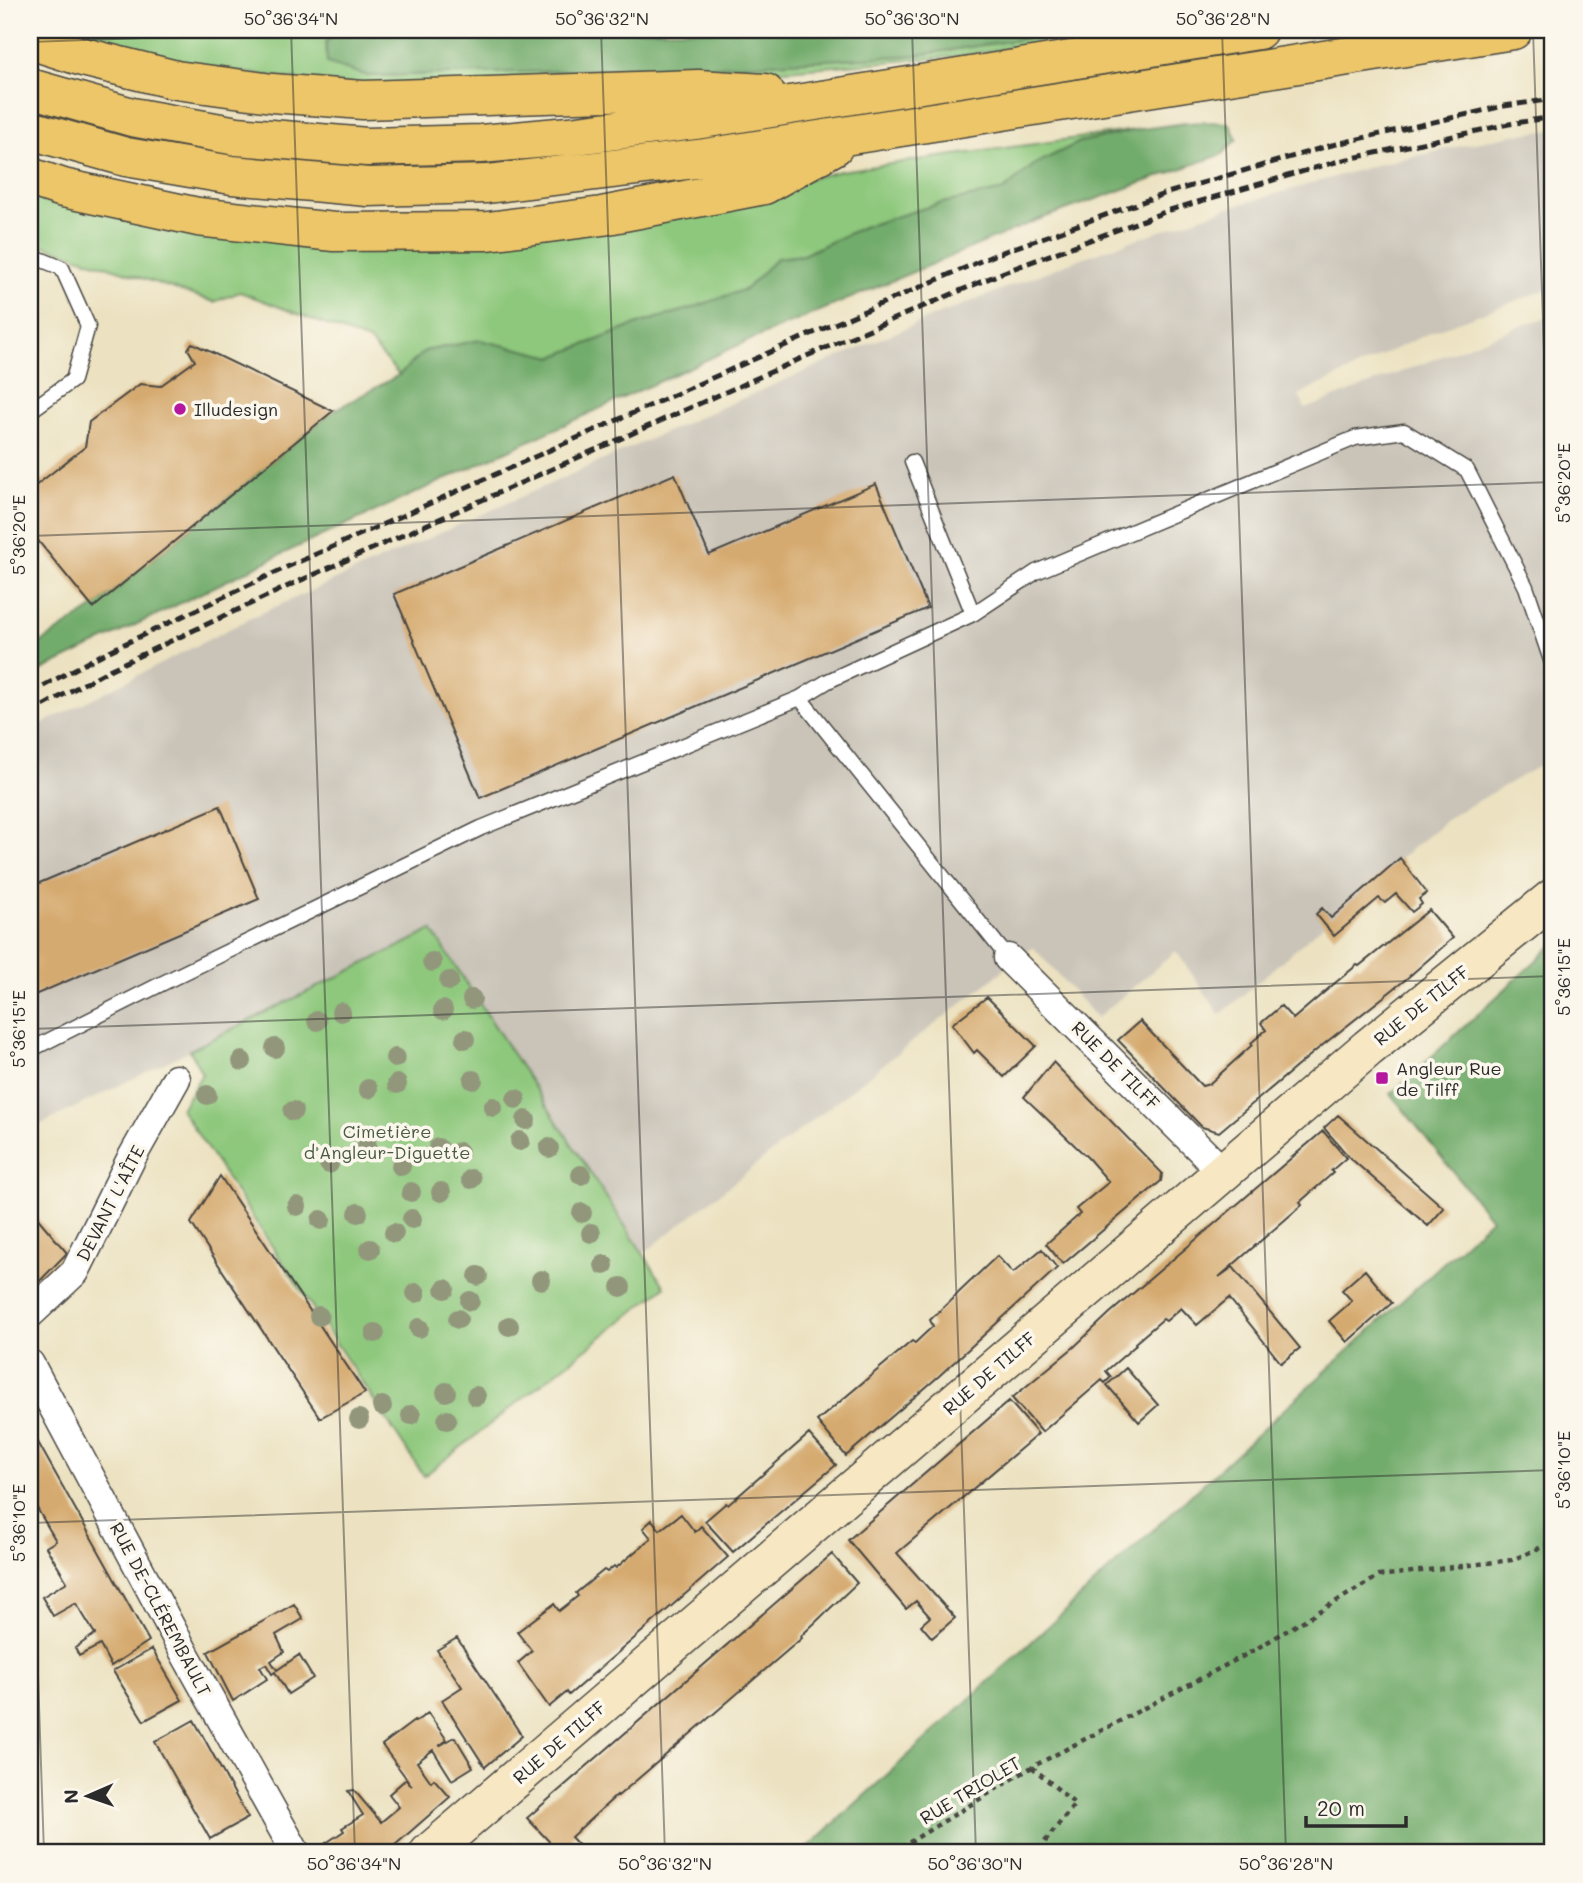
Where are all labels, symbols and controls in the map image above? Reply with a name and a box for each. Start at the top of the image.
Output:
text: 50°36'34"N [244,6,338,30]
text: 50°36'32"N [555,6,649,30]
text: 50°36'30"N [864,6,960,30]
text: 50°36'28"N [1176,6,1270,30]
place label: Illudesign [194,397,278,421]
marker: Illudesign [172,401,188,417]
text: 5°36'20"E [1551,443,1575,523]
text: 5°36'20"E [6,495,30,575]
text: 5°36'15"E [1551,938,1575,1016]
street label: RUE DE TILFF [1369,959,1473,1051]
text: 5°36'15"E [6,990,30,1068]
street label: RUE DE TILFF [1067,1016,1165,1114]
place label: Angleur Rue de Tilff [1396,1056,1502,1101]
marker: Angleur Rue de Tilff [1374,1070,1390,1086]
park label: Cimetière d'Angleur-Diguette [304,1119,470,1164]
street label: DEVANT L'AÎTE [70,1141,150,1265]
street label: RUE DE TILFF [938,1326,1040,1420]
text: 5°36'10"E [1551,1431,1575,1509]
text: 5°36'10"E [6,1484,30,1562]
street label: RUE DE-CLÉREMBAULT [105,1518,217,1700]
street label: RUE DE TILFF [508,1695,610,1789]
street label: RUE TRIOLET [915,1751,1025,1829]
north arrow [52,1760,122,1830]
scale bar [1306,1785,1406,1829]
text: N [58,1789,83,1804]
text: 20 m [1317,1794,1365,1821]
text: 50°36'34"N [307,1851,401,1875]
text: 50°36'32"N [618,1851,712,1875]
text: 50°36'30"N [927,1851,1023,1875]
text: 50°36'28"N [1239,1851,1333,1875]

